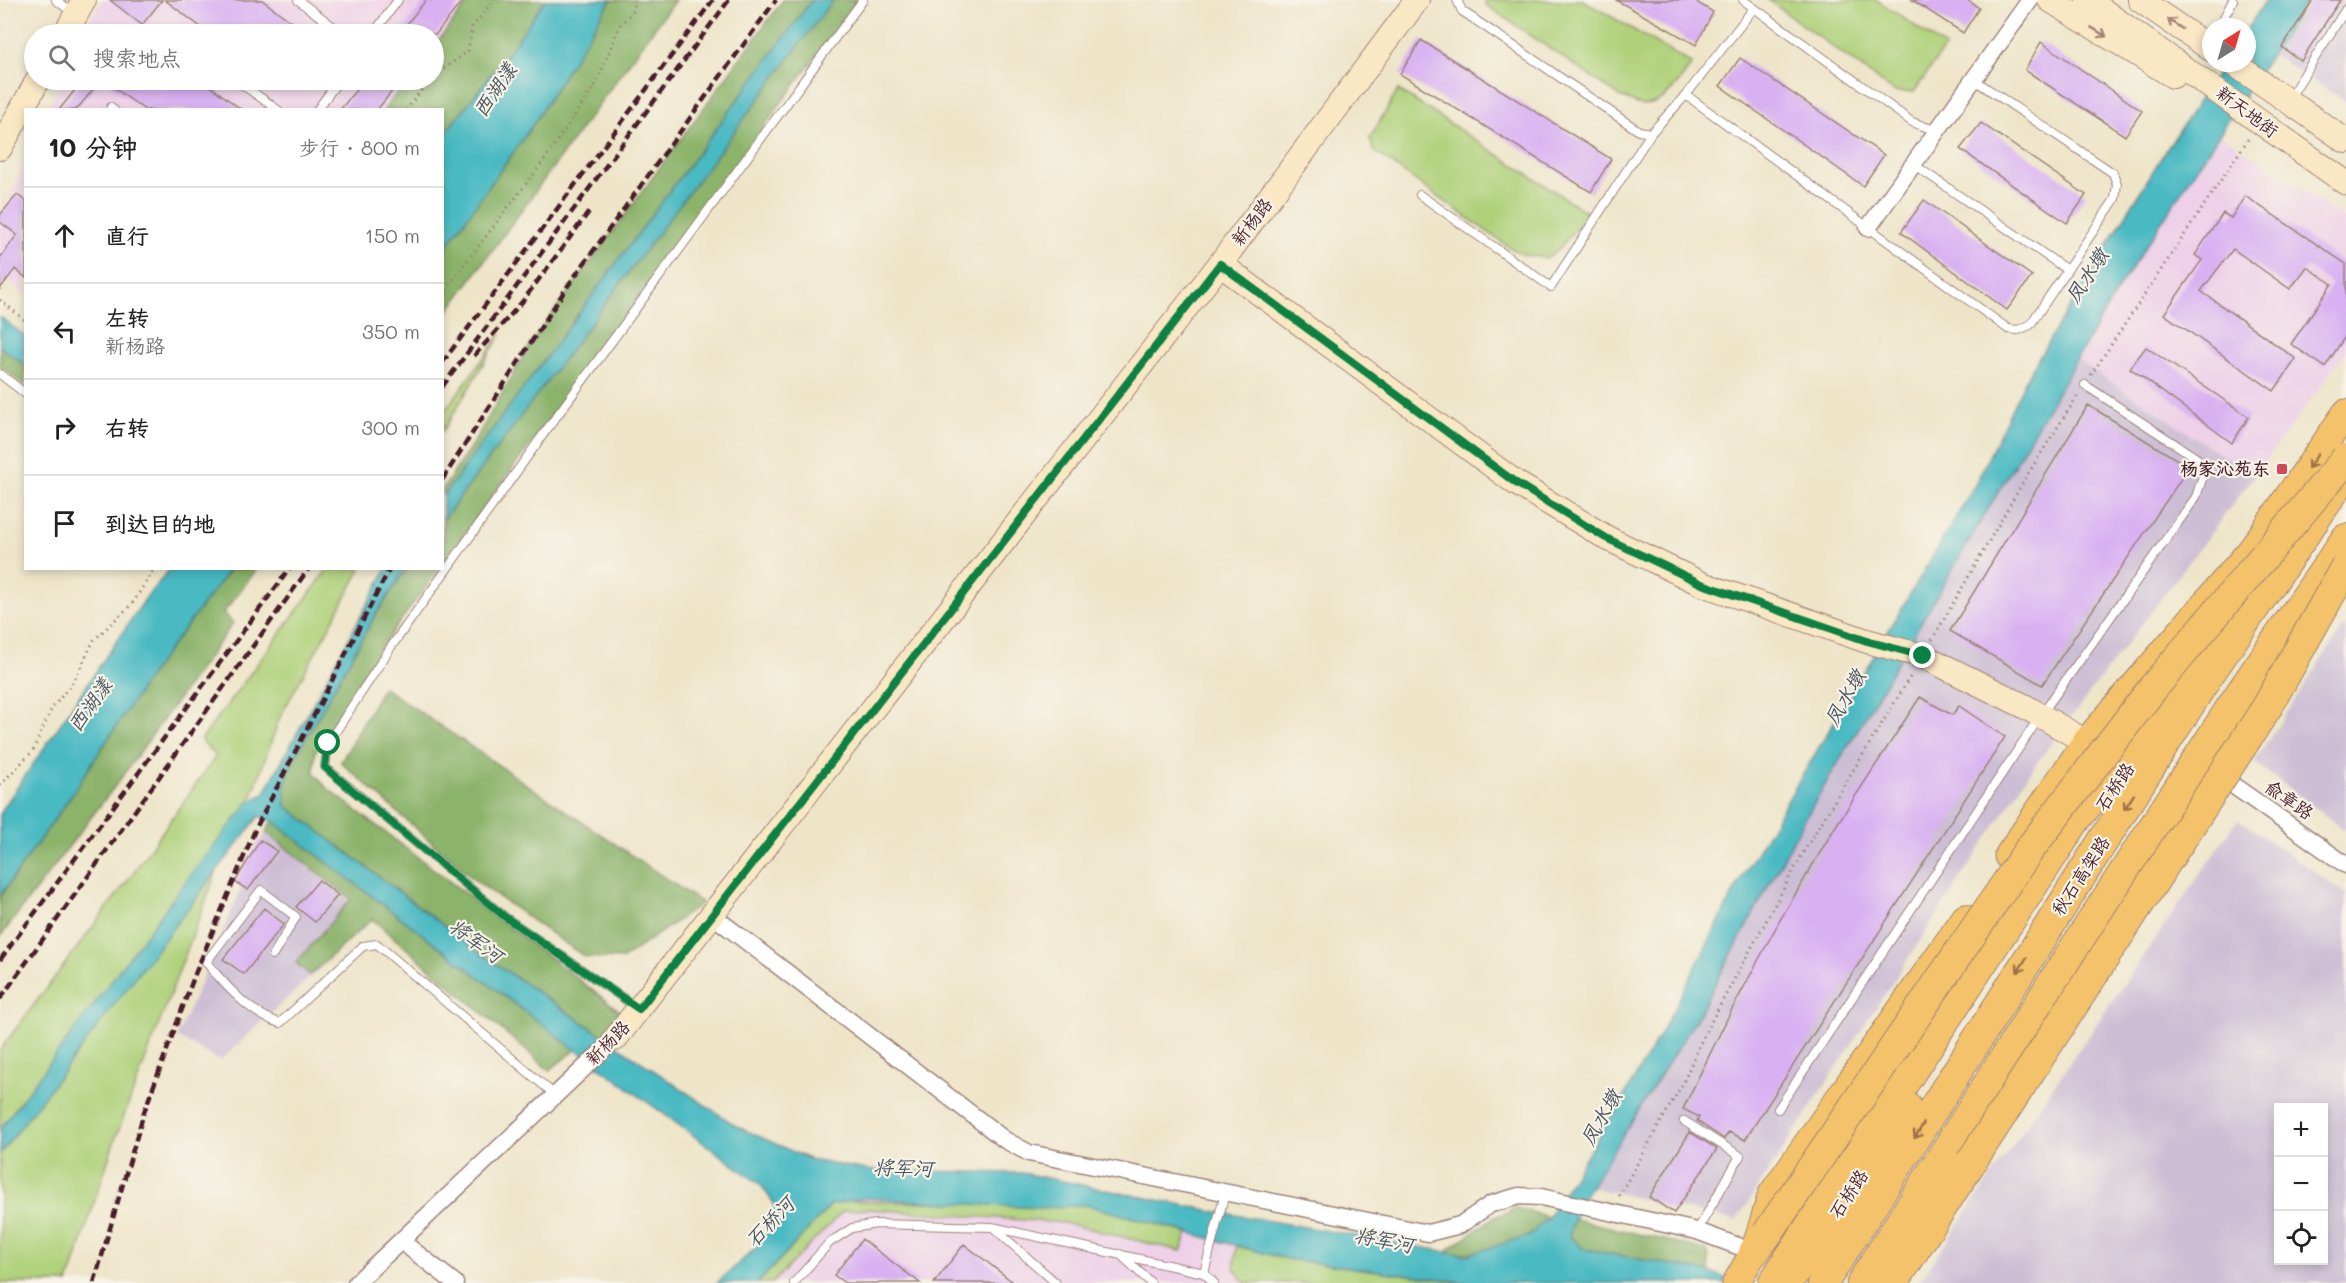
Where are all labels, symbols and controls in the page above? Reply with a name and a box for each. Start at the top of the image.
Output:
one-way arrow [2168,18,2184,30]
north arrow [2202,18,2256,72]
search box [24,24,444,90]
one-way arrow [2090,26,2107,38]
icon: search [45,41,78,74]
text: 搜索地点 [93,43,181,72]
water label: 西湖漾 [467,56,522,122]
street label: 新天地街 [2212,80,2284,142]
text: 10 分钟 [48,130,138,164]
text: 步行 · 800 m [299,134,420,160]
street label: 新杨路 [1225,193,1277,250]
icon: ahead [48,219,81,252]
text: 直行 [105,221,149,250]
text: 150 m [365,222,420,248]
water label: 凤水墩 [2059,242,2114,308]
text: 左转 [105,303,149,332]
icon: left [48,315,81,348]
text: 350 m [362,318,420,344]
text: 新杨路 [105,332,165,358]
icon: right [48,411,81,444]
text: 右转 [105,413,149,442]
text: 300 m [361,414,420,440]
one-way arrow [2307,452,2319,468]
place label: 杨家沁苑东 [2180,456,2270,480]
marker: 杨家沁苑东 [2275,462,2289,476]
icon: arrive [48,507,81,540]
text: 到达目的地 [105,509,215,538]
route end [1909,642,1935,668]
water label: 凤水墩 [1818,663,1871,730]
water label: 西湖漾 [61,672,118,736]
route start [314,729,340,755]
street label: 石桥路 [2089,757,2139,816]
street label: 俞章路 [2261,774,2319,824]
one-way arrow [2123,794,2135,810]
street label: 秋石高架路 [2046,831,2115,920]
water label: 将军河 [445,912,511,970]
one-way arrow [2016,957,2029,974]
street label: 新杨路 [580,1015,635,1070]
water label: 凤水墩 [1574,1083,1627,1150]
map controls [2274,1103,2328,1265]
button: + [2274,1103,2328,1157]
one-way arrow [1913,1122,1925,1139]
water label: 将军河 [873,1153,936,1181]
button: − [2274,1157,2328,1211]
street label: 石桥路 [1823,1164,1873,1223]
water label: 石桥河 [739,1189,802,1252]
button: locate [2274,1211,2328,1265]
water label: 将军河 [1352,1221,1419,1258]

